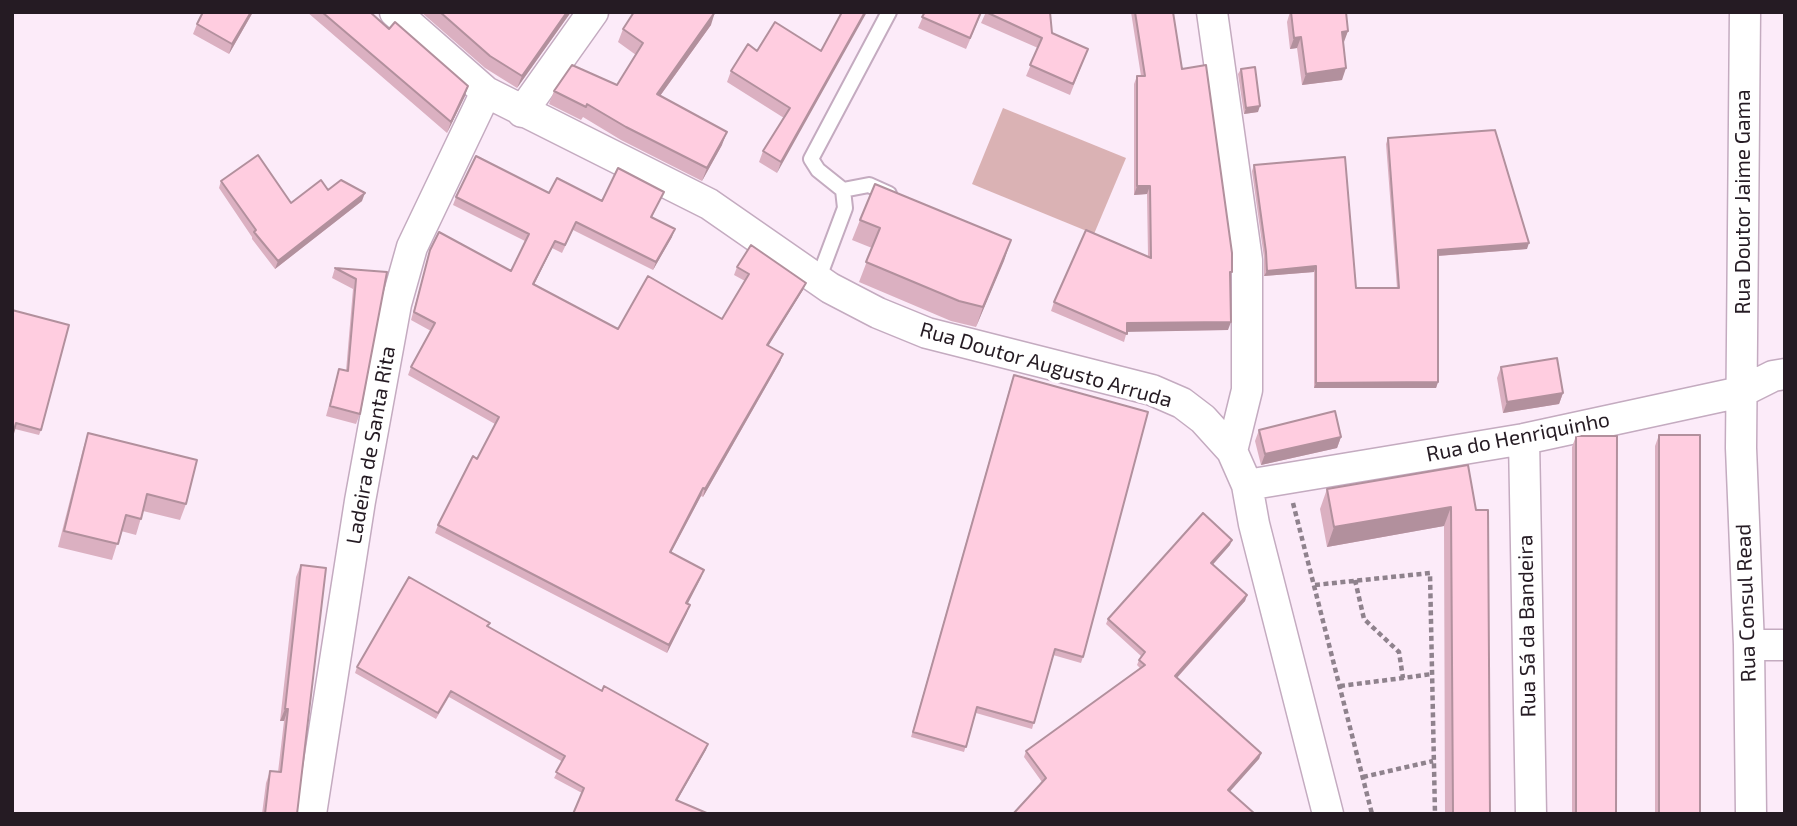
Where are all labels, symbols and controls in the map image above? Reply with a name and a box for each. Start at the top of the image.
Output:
street label: Rua Doutor Jaime Gama [1730,90,1756,314]
street label: Rua Doutor Augusto Arruda [917,317,1175,413]
street label: Ladeira de Santa Rita [341,344,401,546]
street label: Rua do Henriquinho [1424,407,1612,467]
street label: Rua Consul Read [1731,523,1761,683]
street label: Rua Sá da Bandeira [1513,534,1541,718]

